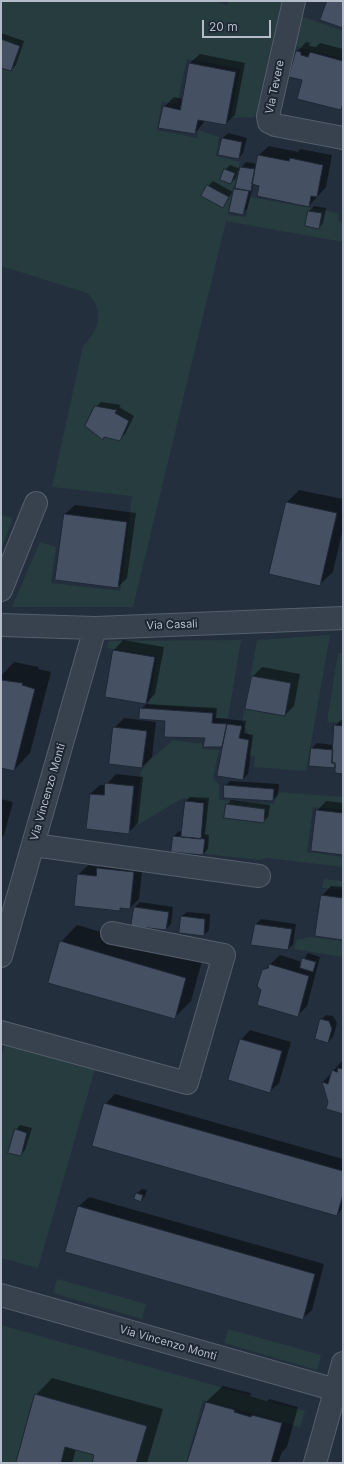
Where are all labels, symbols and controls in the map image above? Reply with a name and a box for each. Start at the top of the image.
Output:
scale bar [204,12,273,38]
text: 20 m [209,19,238,34]
street label: Via Tevere [263,59,287,115]
street label: Via Casali [146,618,198,632]
street label: Via Vincenzo Monti [28,742,68,842]
street label: Via Vincenzo Monti [118,1323,218,1363]

